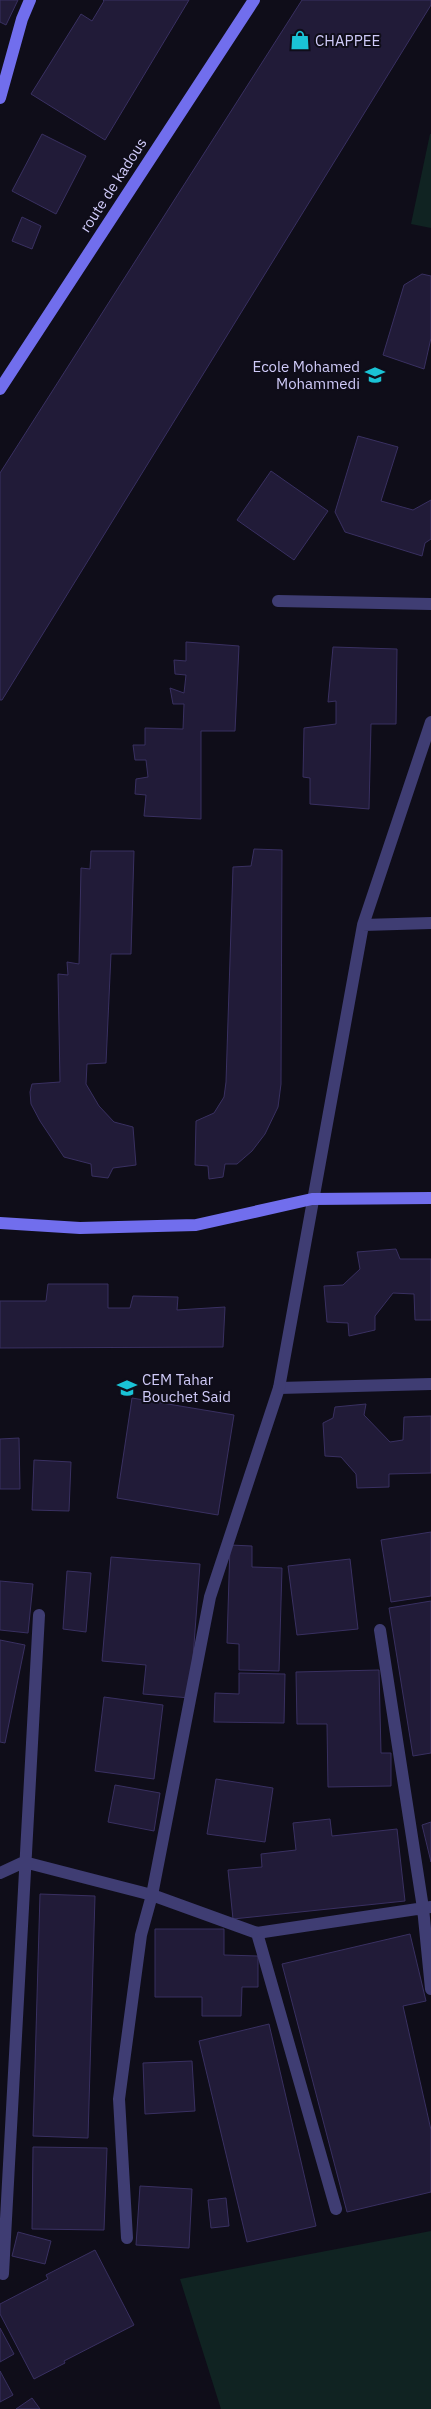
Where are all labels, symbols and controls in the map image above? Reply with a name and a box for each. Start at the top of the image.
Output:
shop icon: CHAPPEE [289,29,311,51]
place label: CHAPPEE [315,31,380,50]
street label: route de kadous [75,134,151,236]
place label: Ecole Mohamed Mohammedi [253,357,360,393]
school or university icon: Ecole Mohamed Mohammedi [364,364,386,386]
place label: CEM Tahar Bouchet Said [142,1370,231,1406]
school or university icon: CEM Tahar Bouchet Said [116,1377,138,1399]

